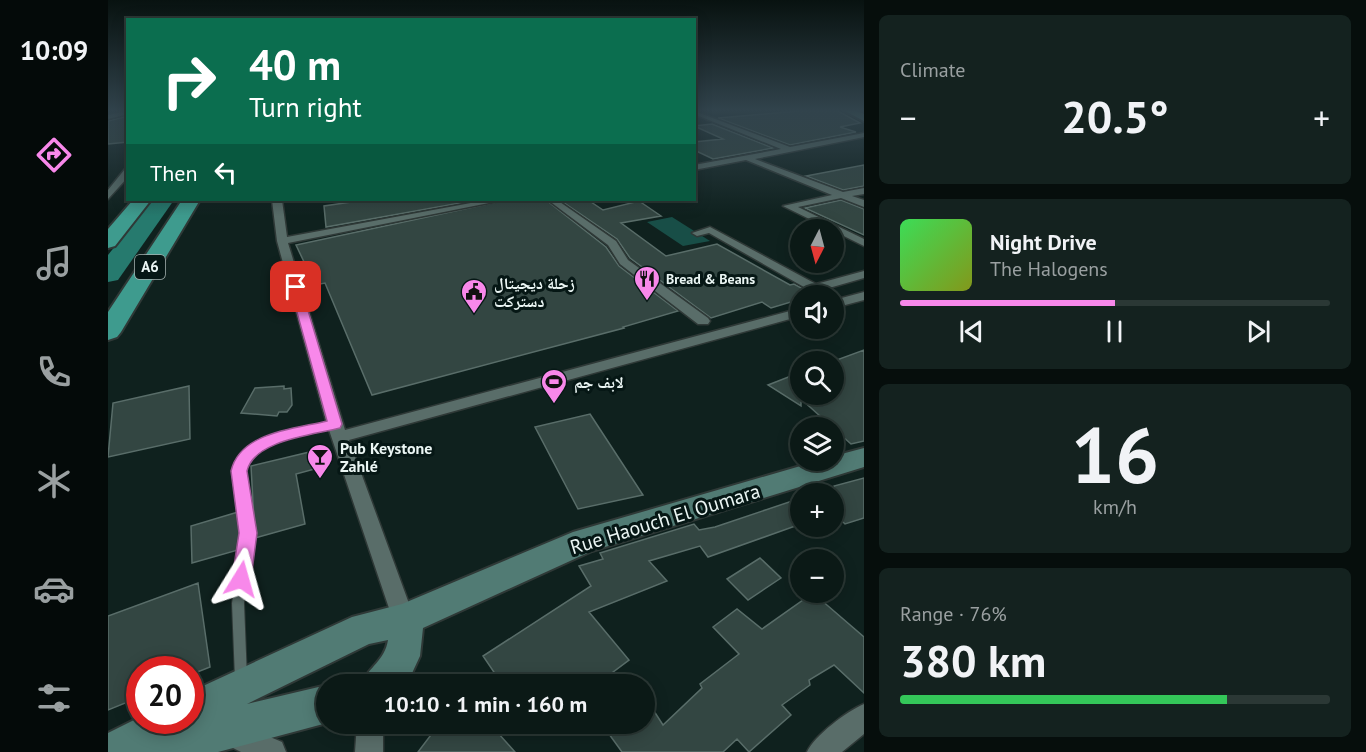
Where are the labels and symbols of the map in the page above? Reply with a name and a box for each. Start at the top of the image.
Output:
north arrow [790,219,844,273]
road number: A6 [135,255,165,279]
pin [270,261,321,312]
restaurant icon: Bread & Beans [632,264,662,302]
place label: Bread & Beans [666,270,755,288]
place label: زحلة ديجيتال دستركت [494,273,575,311]
public building icon: زحلة ديجيتال دستركت [459,277,489,315]
sports icon: لابف جم [539,367,569,405]
place label: لابف جم [574,372,624,394]
place label: Pub Keystone Zahlé [340,438,432,476]
bar icon: Pub Keystone Zahlé [305,442,335,480]
street label: Rue Haouch El Oumara [567,478,763,560]
position arrow [209,547,273,611]
speed limit sign: 20 [126,656,204,734]

